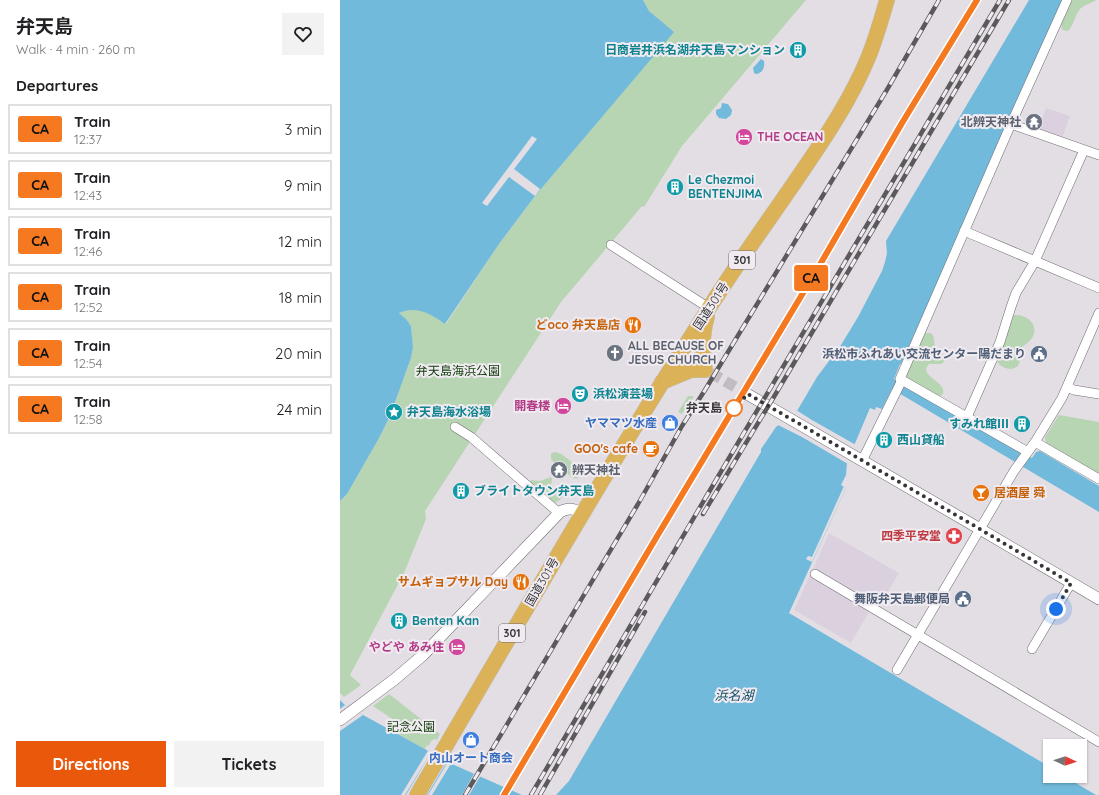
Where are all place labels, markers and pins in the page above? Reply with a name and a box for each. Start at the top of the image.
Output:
building icon: 日商岩井浜名湖弁天島マンション [788,40,808,60]
place label: 日商岩井浜名湖弁天島マンション [605,42,785,57]
temple icon: 北辨天神社 [1024,112,1044,132]
place label: 北辨天神社 [961,114,1021,129]
hotel icon: THE OCEAN [734,127,754,147]
place label: THE OCEAN [757,129,823,144]
place label: Le Chezmoi BENTENJIMA [688,172,762,201]
building icon: Le Chezmoi BENTENJIMA [665,177,685,197]
restaurant icon: どoco 弁天島店 [623,315,643,335]
place label: どoco 弁天島店 [535,317,620,332]
place label: ALL BECAUSE OF JESUS CHURCH [628,338,724,367]
church icon: ALL BECAUSE OF JESUS CHURCH [605,343,625,363]
public building icon: 浜松市ふれあい交流センター陽だまり [1029,344,1049,364]
place label: 浜松市ふれあい交流センター陽だまり [822,346,1026,361]
theatre icon: 浜松演芸場 [570,384,590,404]
place label: 浜松演芸場 [593,386,653,401]
hotel icon: 開春楼 [553,396,573,416]
place label: 開春楼 [514,398,550,413]
marker: 弁天島 [725,399,743,417]
place label: 弁天島 [686,400,722,415]
place icon: 弁天島海水浴場 [384,402,404,422]
place label: 弁天島海水浴場 [407,404,491,419]
shop icon: ヤママツ水産 [660,413,680,433]
building icon: すみれ館Ⅲ [1012,414,1032,434]
place label: ヤママツ水産 [585,415,657,430]
place label: すみれ館Ⅲ [949,416,1009,431]
building icon: 西山貸船 [874,430,894,450]
place label: 西山貸船 [897,432,945,447]
cafe icon: GOO's cafe [641,439,661,459]
place label: GOO's cafe [574,441,638,456]
temple icon: 辨天神社 [549,460,569,480]
place label: 辨天神社 [572,462,620,477]
building icon: ブライトタウン弁天島 [451,481,471,501]
place label: ブライトタウン弁天島 [474,483,594,498]
bar icon: 居酒屋 舜 [971,483,991,503]
place label: 居酒屋 舜 [994,485,1045,500]
pharmacy icon: 四季平安堂 [944,526,964,546]
place label: 四季平安堂 [881,528,941,543]
restaurant icon: サムギョプサル Day [511,572,531,592]
place label: サムギョプサル Day [398,574,508,589]
public building icon: 舞阪弁天島郵便局 [953,589,973,609]
place label: 舞阪弁天島郵便局 [854,591,950,606]
building icon: Benten Kan [389,611,409,631]
place label: Benten Kan [412,613,479,628]
hotel icon: やどや あみ住 [447,637,467,657]
place label: やどや あみ住 [369,639,444,654]
shop icon: 内山オート商会 [461,730,481,750]
place label: 内山オート商会 [429,750,513,765]

